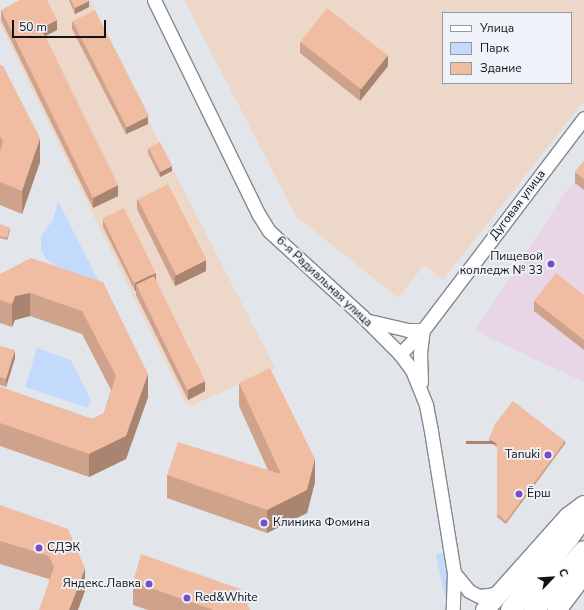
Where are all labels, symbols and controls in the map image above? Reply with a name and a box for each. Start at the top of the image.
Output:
scale bar [14,12,108,38]
legend [442,12,572,84]
text: 50 m [19,19,47,35]
text: Улица [480,20,514,36]
text: Парк [480,40,509,56]
text: Здание [480,60,522,76]
street label: Дуговая улица [487,167,549,243]
street label: 6-я Радиальная улица [273,234,375,330]
place label: Пищевой колледж № 33 [460,250,543,278]
marker: Пищевой колледж № 33 [546,259,556,269]
place label: Tanuki [505,448,540,462]
marker: Tanuki [543,450,553,460]
place label: Ёрш [527,487,551,501]
marker: Ёрш [514,489,524,499]
place label: Клиника Фомина [273,516,370,530]
marker: Клиника Фомина [258,517,270,529]
place label: СДЭК [47,541,80,555]
marker: СДЭК [34,543,44,553]
north arrow [532,558,572,598]
text: С [555,566,572,579]
place label: Яндекс.Лавка [63,577,141,591]
marker: Яндекс.Лавка [144,579,154,589]
place label: Red&White [195,591,258,605]
marker: Red&White [182,593,192,603]

